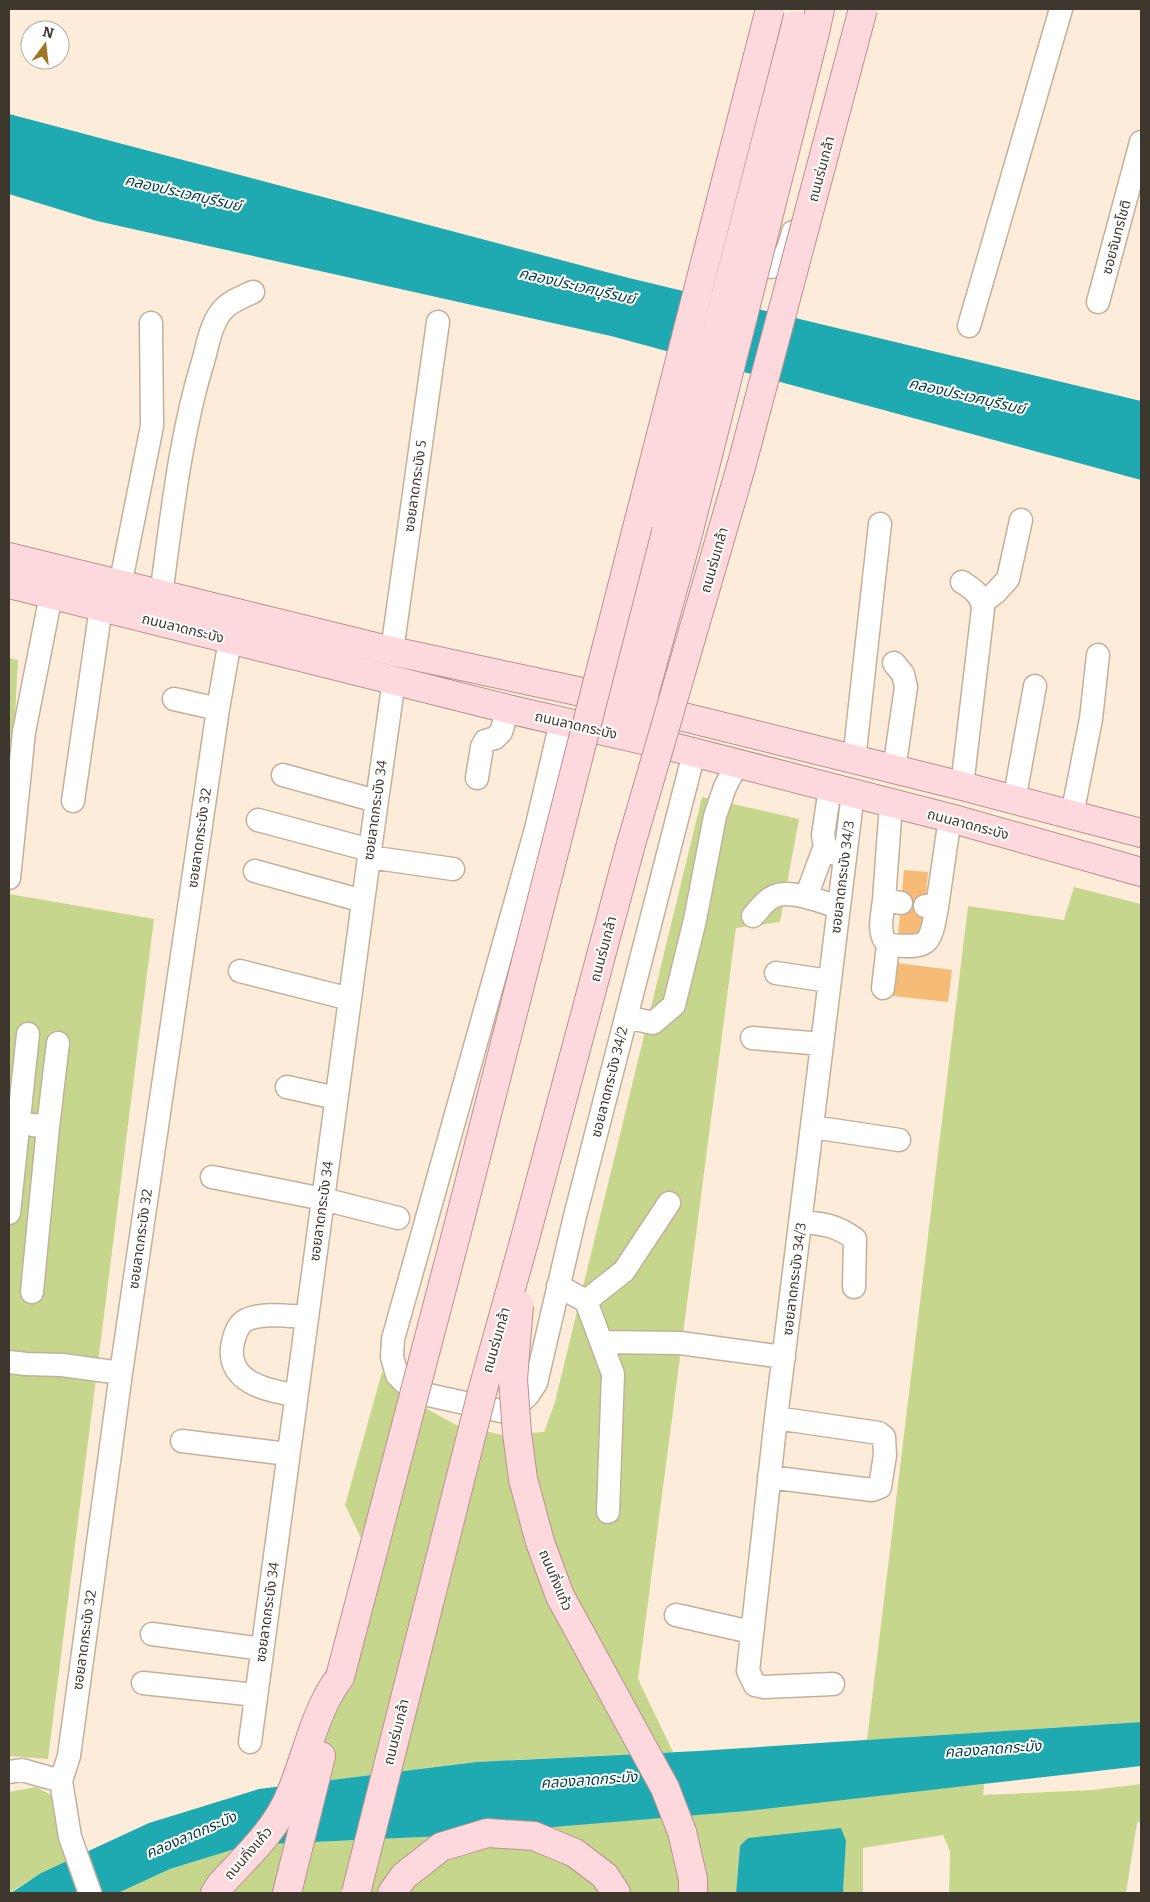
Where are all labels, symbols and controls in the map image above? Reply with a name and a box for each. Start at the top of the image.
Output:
north arrow [20,20,70,70]
text: N [41,23,56,43]
street label: ถนนร่มเกล้า [805,134,838,204]
water label: คลองประเวศบุรีรมย์ [123,171,246,216]
street label: ซอยจันทรโชติ [1098,198,1135,276]
water label: คลองประเวศบุรีรมย์ [517,264,640,309]
water label: คลองประเวศบุรีรมย์ [907,374,1030,419]
street label: ซอยลาดกระบัง 5 [401,439,430,533]
street label: ถนนร่มเกล้า [697,525,732,595]
street label: ถนนลาดกระบัง [140,610,226,647]
street label: ถนนลาดกระบัง [533,708,619,743]
street label: ซอยลาดกระบัง 34 [360,759,391,861]
street label: ซอยลาดกระบัง 32 [184,787,215,889]
street label: ถนนลาดกระบัง [925,805,1011,844]
street label: ซอยลาดกระบัง 34/3 [827,820,858,935]
street label: ถนนร่มเกล้า [587,914,620,984]
street label: ซอยลาดกระบัง 34/2 [588,1025,631,1139]
street label: ซอยลาดกระบัง 34 [306,1160,337,1262]
street label: ซอยลาดกระบัง 32 [125,1188,156,1290]
street label: ซอยลาดกระบัง 34/3 [779,1222,810,1337]
street label: ถนนร่มเกล้า [479,1305,514,1375]
street label: ถนนกิ่งแก้ว [535,1547,577,1613]
street label: ซอยลาดกระบัง 34 [252,1561,283,1663]
street label: ซอยลาดกระบัง 32 [69,1589,100,1691]
street label: ถนนร่มเกล้า [380,1697,413,1767]
water label: คลองลาดกระบัง [944,1737,1043,1761]
water label: คลองลาดกระบัง [540,1768,639,1792]
water label: คลองลาดกระบัง [143,1807,240,1862]
street label: ถนนกิ่งแก้ว [220,1823,276,1883]

